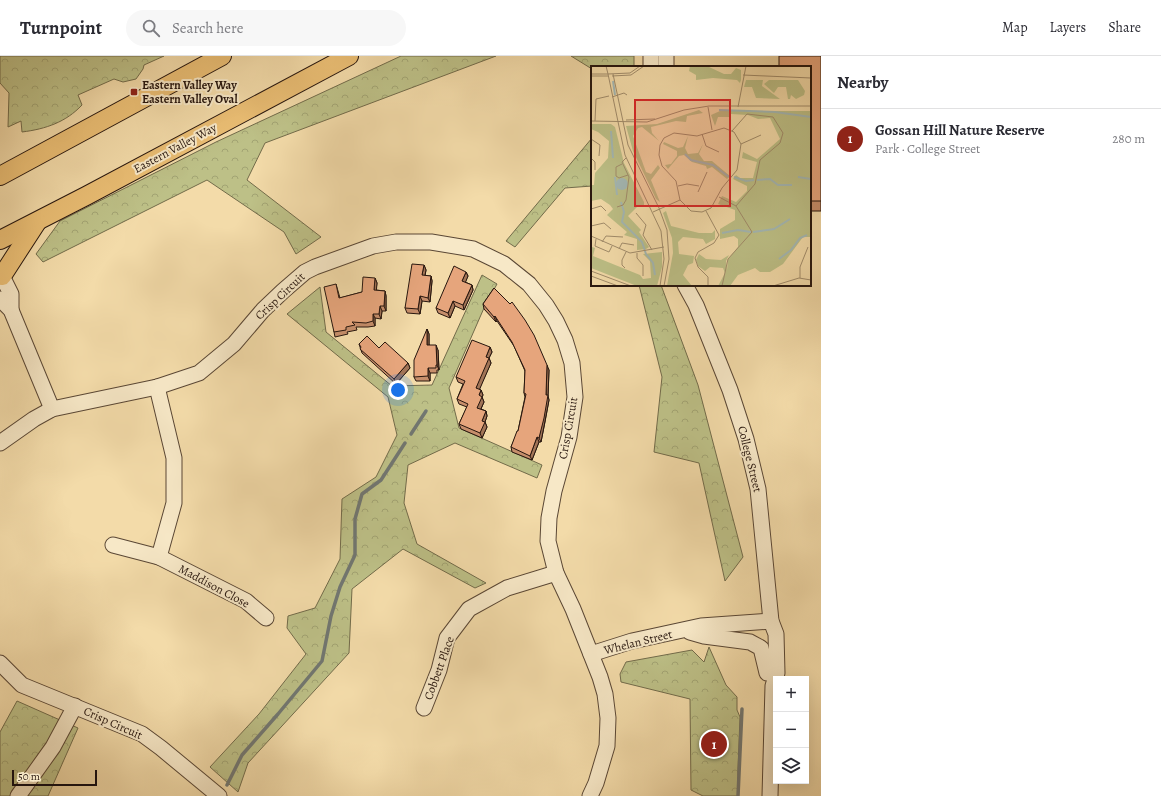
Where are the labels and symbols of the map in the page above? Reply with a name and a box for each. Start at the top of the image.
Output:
inset map [591,66,811,286]
place label: Eastern Valley Way Eastern Valley Oval [142,77,238,107]
marker: Eastern Valley Way Eastern Valley Oval [129,87,139,97]
street label: Eastern Valley Way [131,119,220,177]
street label: Crisp Circuit [252,269,308,323]
your location [388,380,408,400]
street label: Crisp Circuit [555,396,581,460]
street label: College Street [734,424,766,494]
street label: Maddison Close [176,561,252,611]
street label: Whelan Street [601,626,674,658]
street label: Cobbett Place [420,634,458,702]
street label: Crisp Circuit [81,703,145,743]
pin: 1 [701,729,727,759]
scale bar [12,768,97,787]

